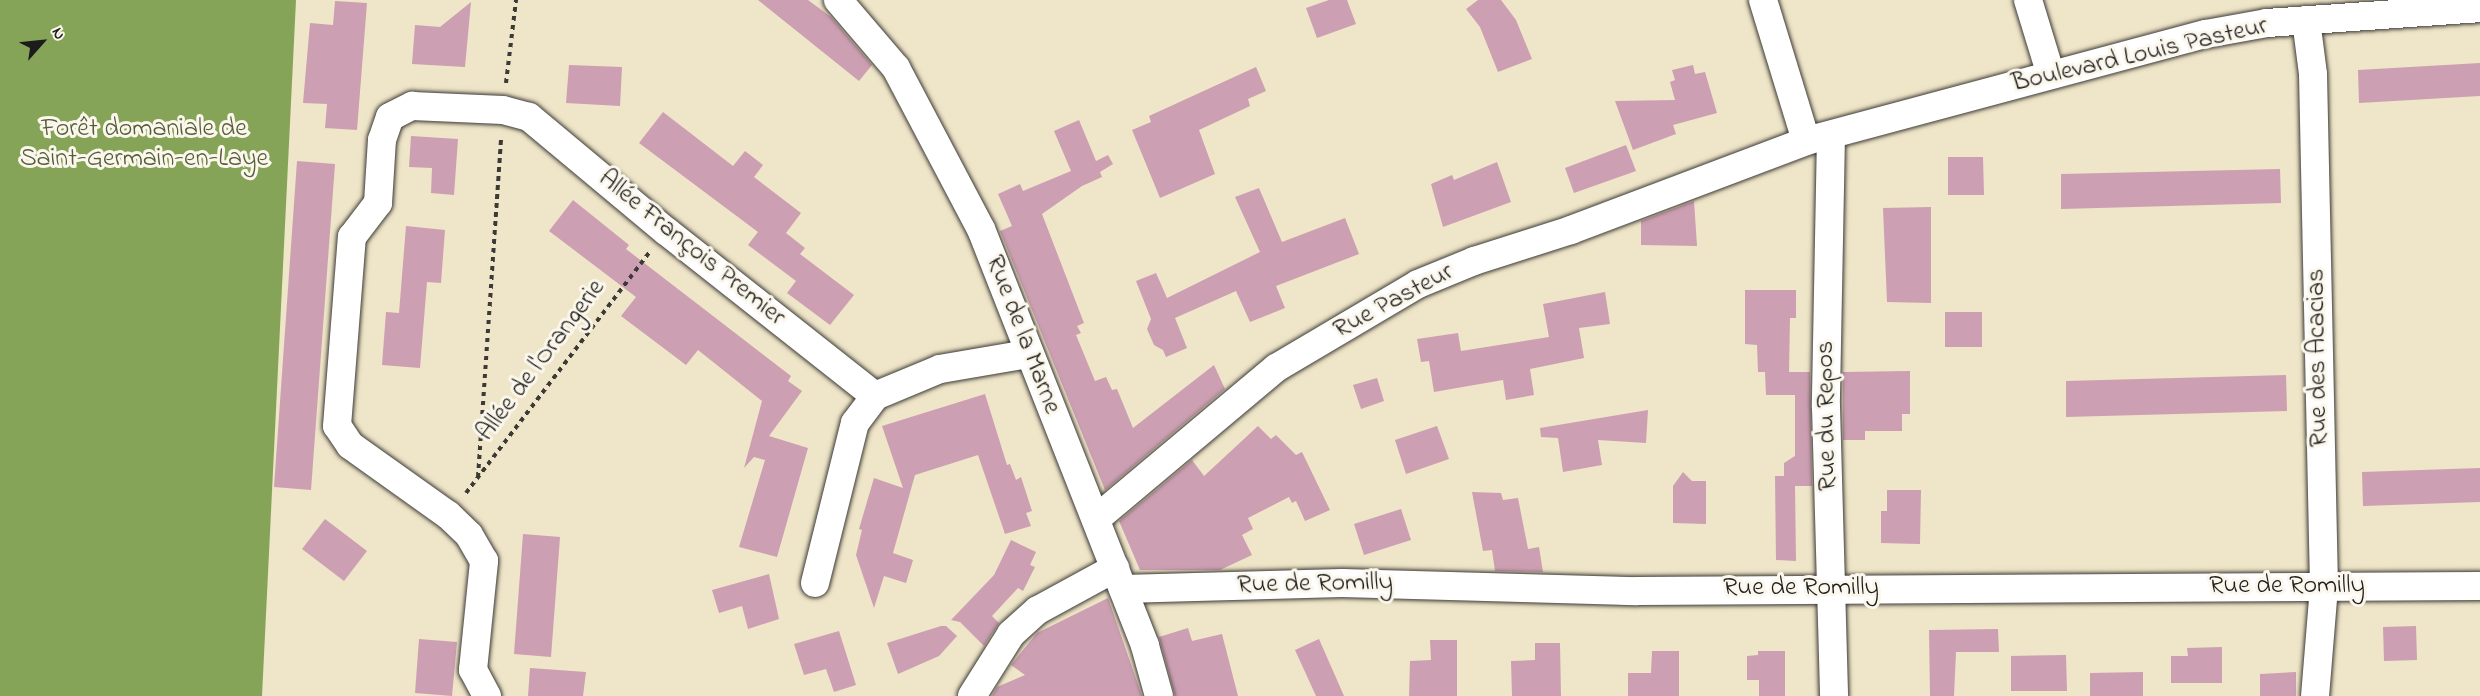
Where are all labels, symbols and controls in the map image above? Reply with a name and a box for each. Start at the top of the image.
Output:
street label: Boulevard Louis Pasteur [2009,11,2271,101]
north arrow [12,12,72,72]
text: N [45,24,71,44]
park label: Forêt domaniale de Saint-Germain-en-Laye [20,114,268,176]
street label: Allée François Premier [591,164,791,334]
street label: Rue de la Marne [977,251,1067,419]
street label: Rue Pasteur [1329,257,1459,347]
street label: Rue des Acacias [2302,269,2336,447]
street label: Allée de l'Orangerie [471,274,613,448]
street label: Rue du Repos [1811,341,1845,491]
street label: Rue de Romilly [1237,568,1393,602]
street label: Rue de Romilly [2209,571,2365,603]
street label: Rue de Romilly [1723,573,1879,605]

